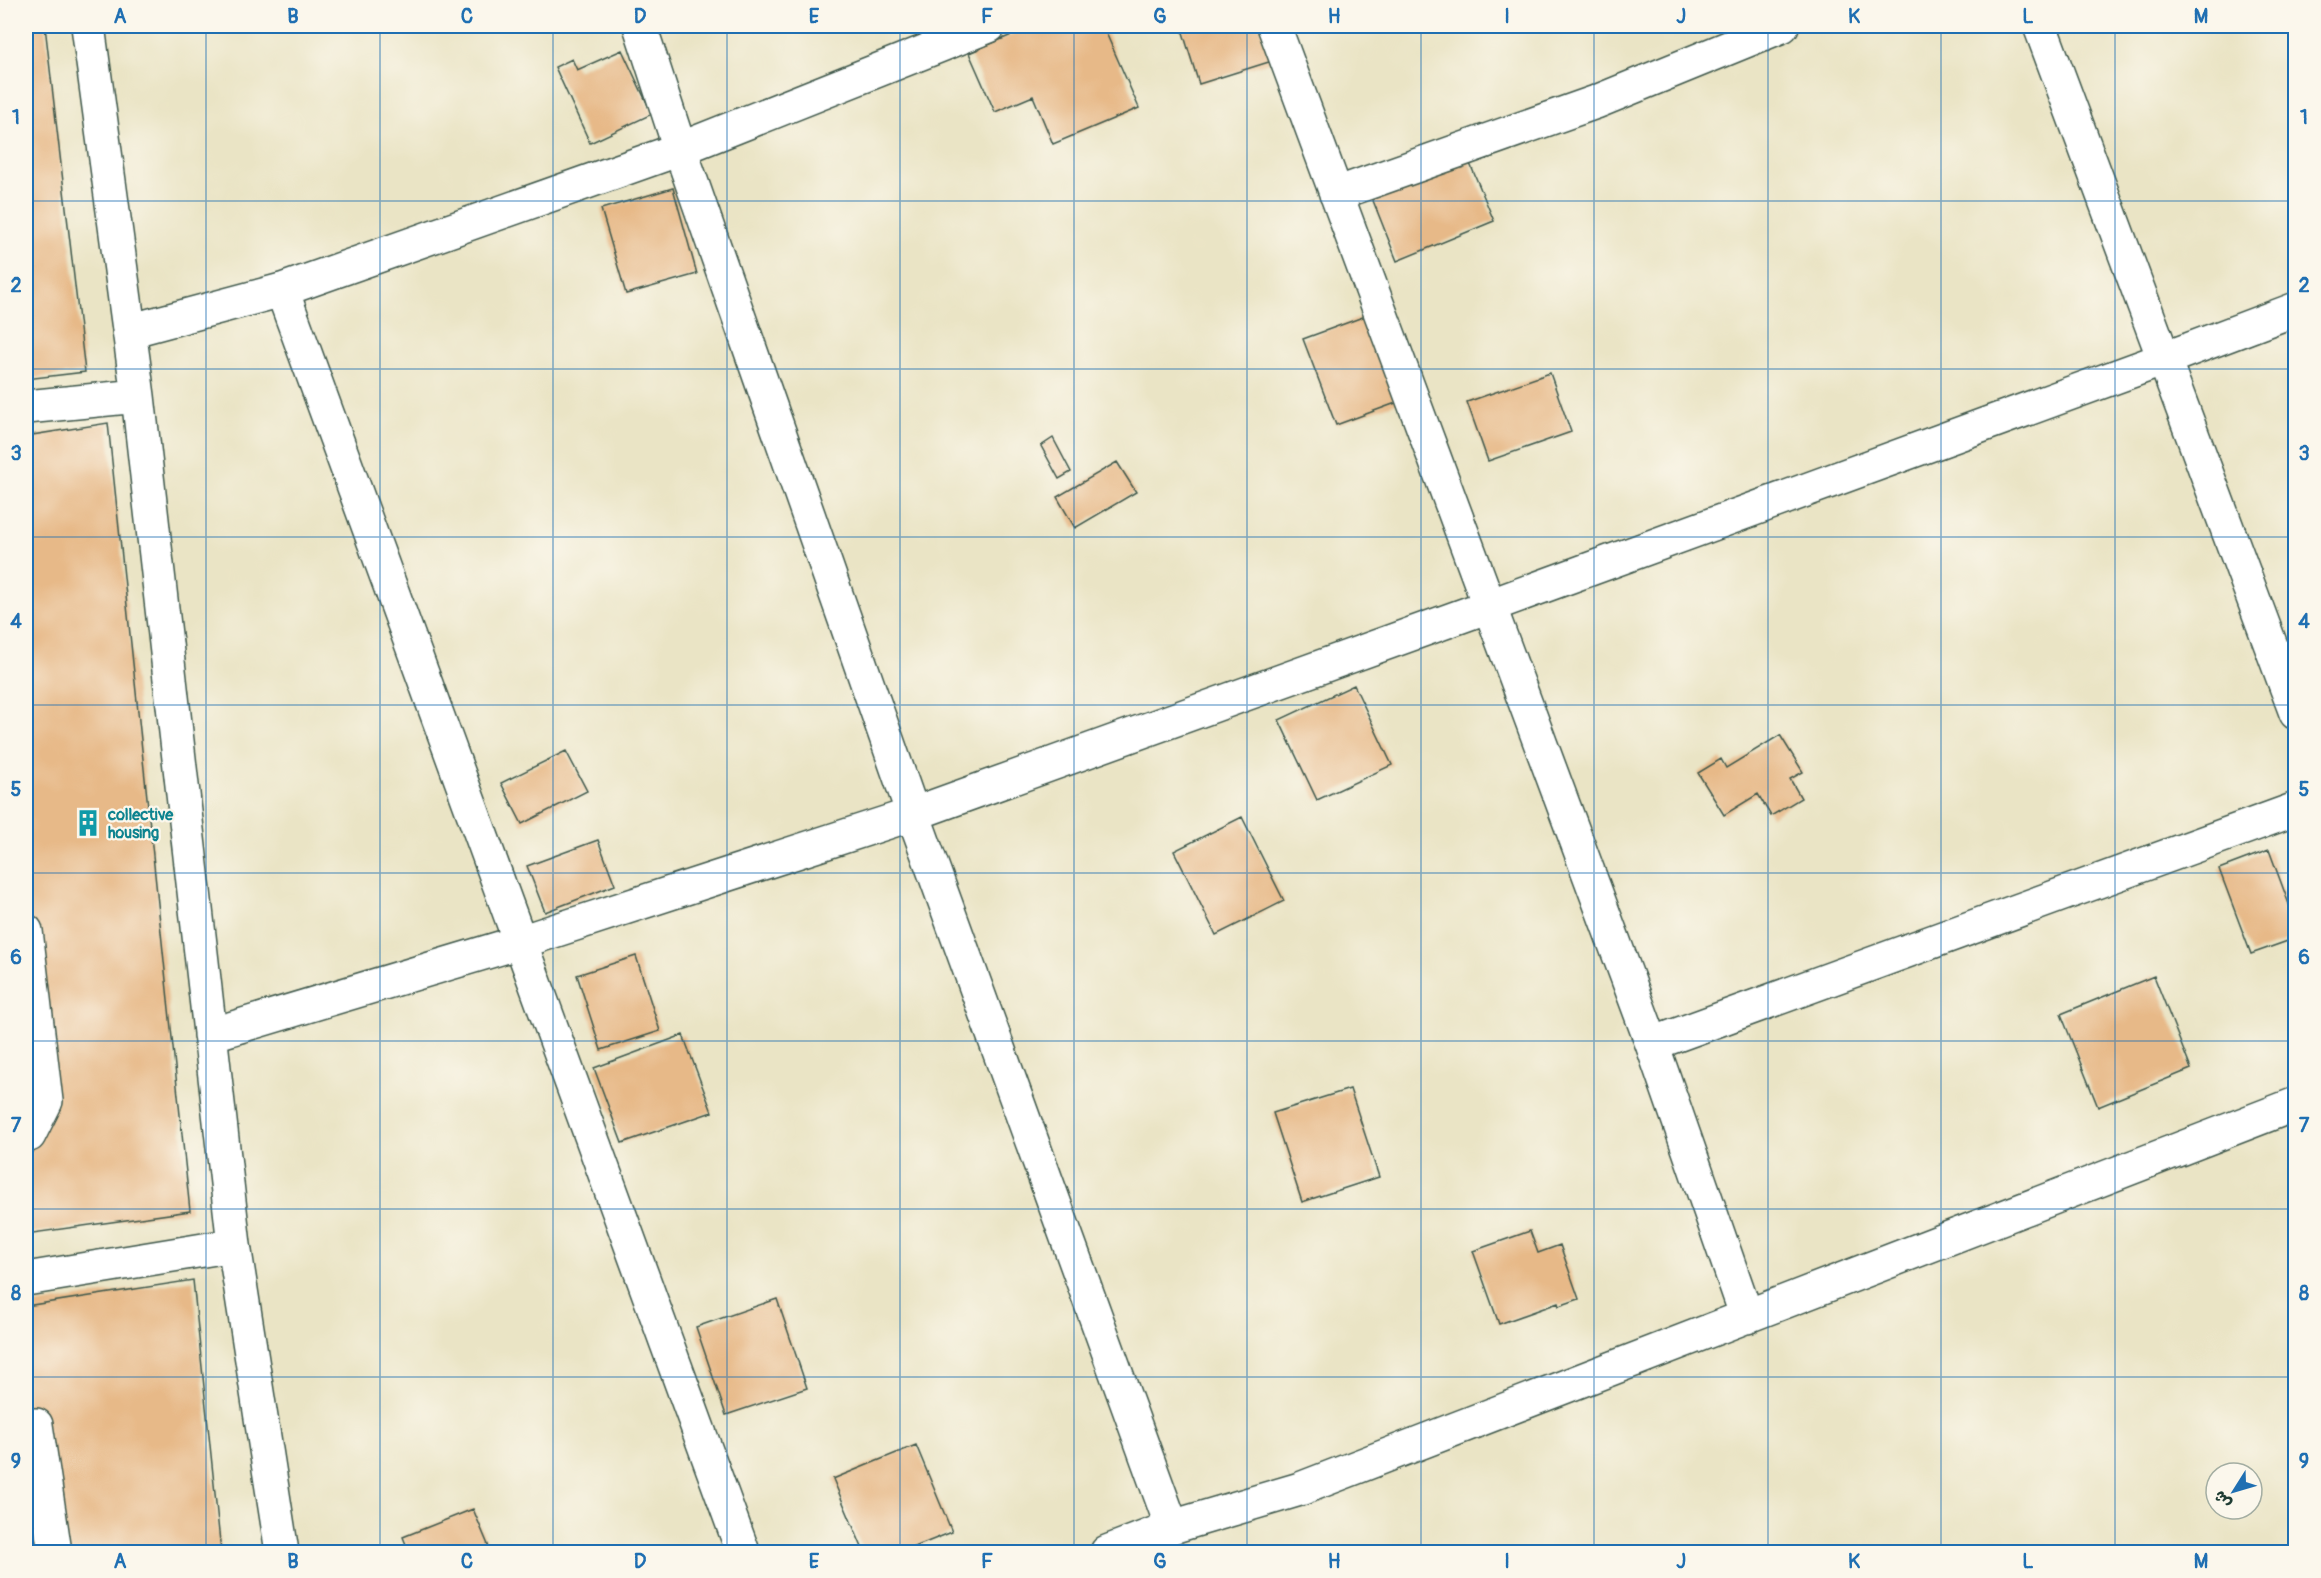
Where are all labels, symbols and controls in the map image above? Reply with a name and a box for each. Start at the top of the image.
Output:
text: A [114,4,127,29]
text: B [287,4,299,29]
text: C [461,4,473,29]
text: D [634,4,647,29]
text: E [809,4,820,29]
text: F [981,4,993,29]
text: G [1153,4,1167,29]
text: H [1328,4,1341,29]
text: I [1504,4,1510,29]
text: J [1676,4,1686,29]
text: K [1848,4,1860,29]
text: L [2022,4,2034,29]
text: M [2194,4,2208,29]
text: 1 [12,105,20,130]
text: 1 [2300,105,2308,130]
text: 2 [10,273,22,298]
text: 2 [2298,273,2310,298]
text: 3 [10,441,22,466]
text: 3 [2298,441,2310,466]
text: 4 [10,609,22,634]
text: 4 [2298,609,2310,634]
text: 5 [11,777,22,802]
text: 5 [2299,777,2310,802]
place label: collective housing [107,805,174,843]
building icon: collective housing [73,808,103,838]
text: 6 [10,945,22,970]
text: 6 [2298,945,2310,970]
text: 7 [11,1113,22,1138]
text: 7 [2299,1113,2310,1138]
text: 8 [11,1281,21,1306]
text: 8 [2299,1281,2309,1306]
text: 9 [11,1449,21,1474]
text: 9 [2299,1449,2309,1474]
north arrow [2204,1461,2264,1521]
text: ش [2210,1486,2236,1512]
text: A [114,1549,127,1574]
text: B [287,1549,299,1574]
text: C [461,1549,473,1574]
text: D [634,1549,647,1574]
text: E [809,1549,820,1574]
text: F [981,1549,993,1574]
text: G [1153,1549,1167,1574]
text: H [1328,1549,1341,1574]
text: I [1504,1549,1510,1574]
text: J [1676,1549,1686,1574]
text: K [1848,1549,1860,1574]
text: L [2022,1549,2034,1574]
text: M [2194,1549,2208,1574]

